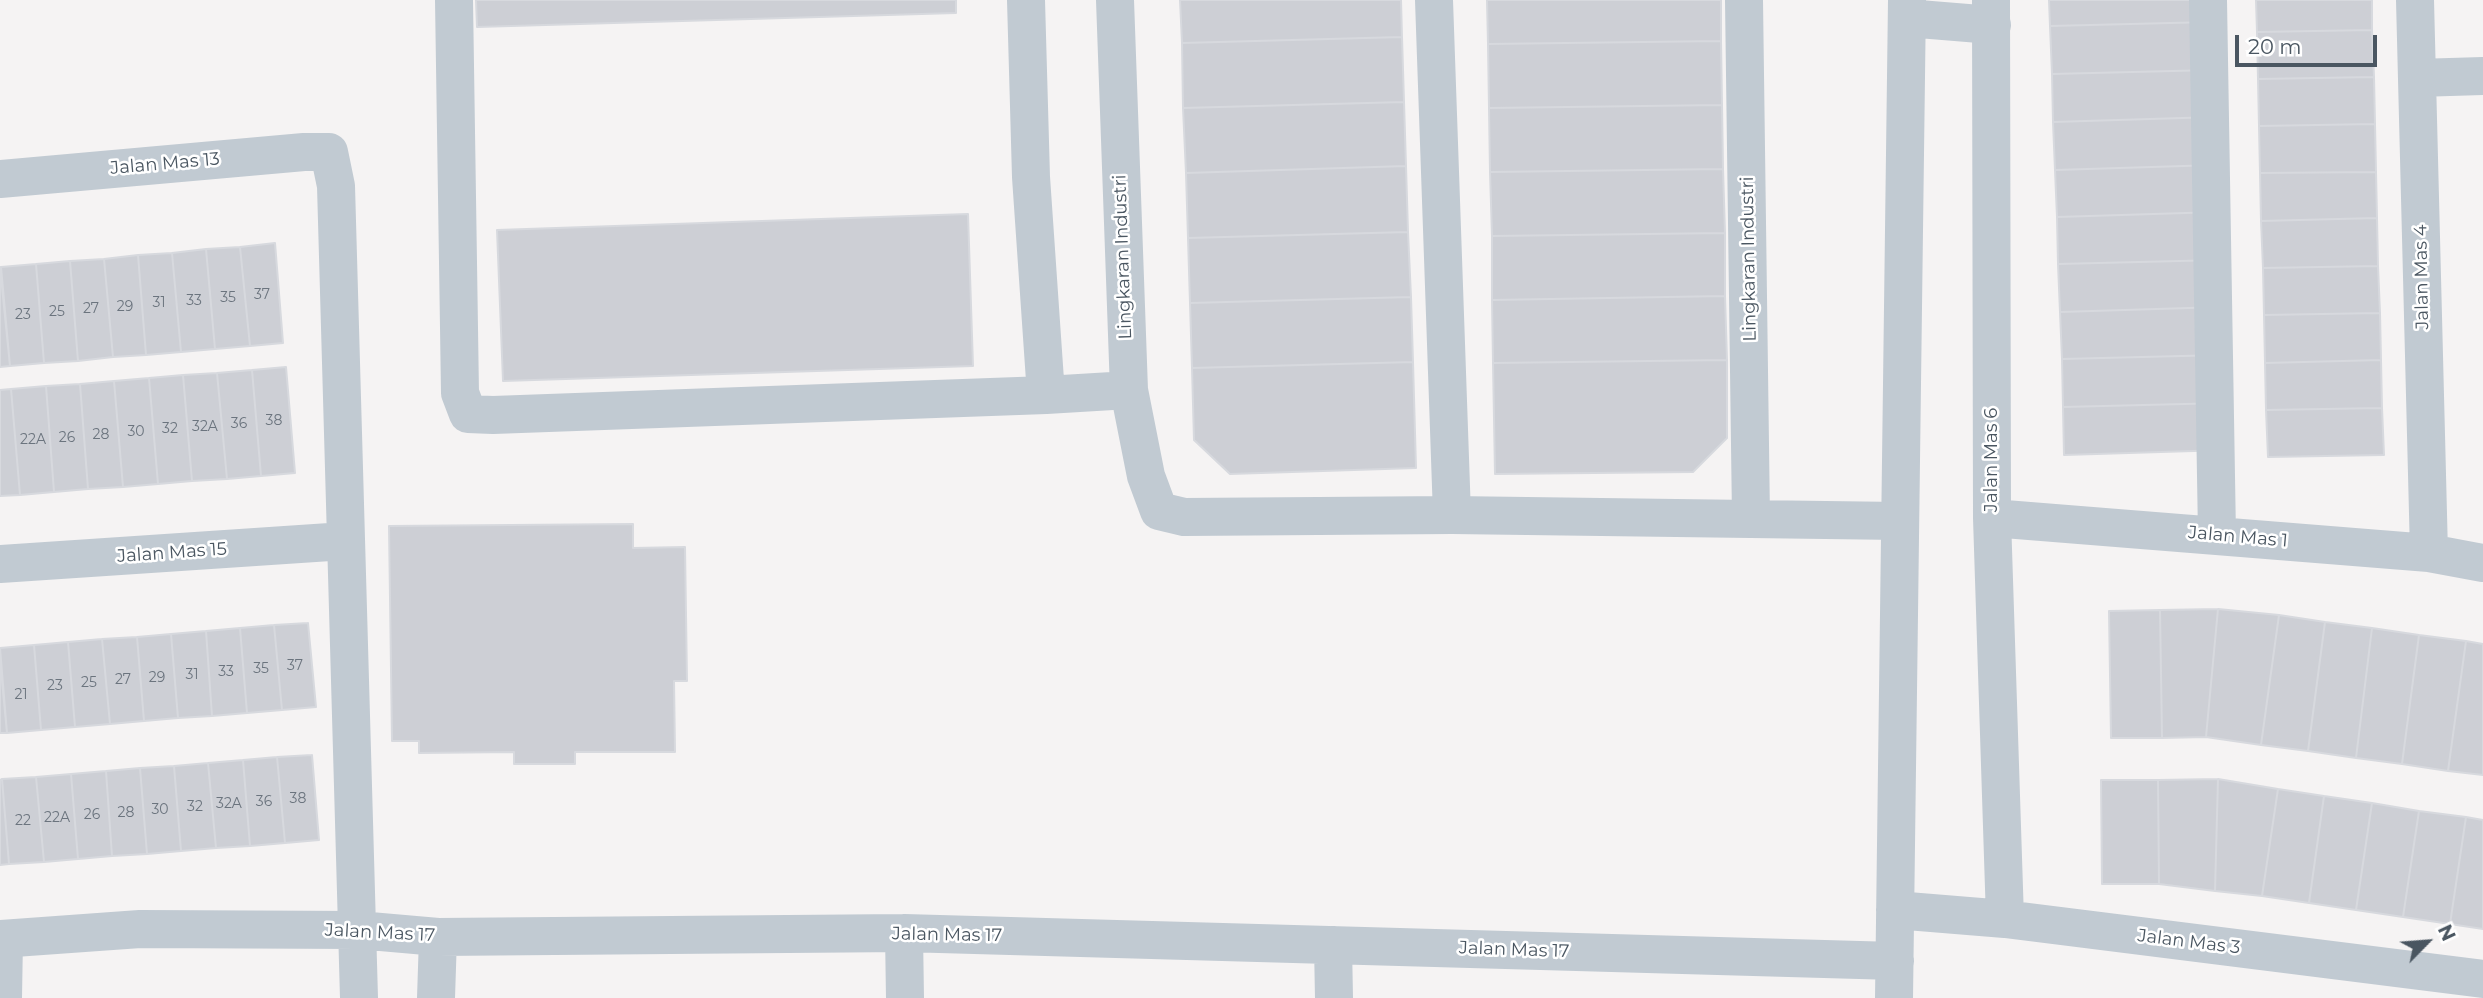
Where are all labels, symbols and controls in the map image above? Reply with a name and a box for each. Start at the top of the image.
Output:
scale bar [2238,21,2380,65]
text: 20 m [2248,34,2302,59]
street label: Jalan Mas 13 [109,148,221,180]
street label: Lingkaran Industri [1109,174,1137,340]
street label: Lingkaran Industri [1737,176,1761,342]
street label: Jalan Mas 4 [2410,224,2434,330]
house number: 37 [254,287,270,303]
house number: 35 [220,290,236,306]
house number: 33 [186,293,202,309]
house number: 31 [153,295,165,311]
house number: 29 [117,299,133,315]
house number: 27 [83,301,99,317]
house number: 25 [49,304,65,320]
house number: 23 [15,307,31,323]
street label: Jalan Mas 6 [1981,408,2003,512]
house number: 38 [266,413,282,429]
house number: 36 [231,416,247,432]
house number: 32A [192,419,218,435]
house number: 32 [162,421,178,437]
house number: 30 [127,424,145,440]
house number: 28 [93,427,109,443]
house number: 26 [59,430,75,446]
house number: 22A [20,432,46,448]
street label: Jalan Mas 1 [2187,522,2289,552]
street label: Jalan Mas 15 [116,538,228,568]
house number: 37 [287,658,303,674]
house number: 35 [253,661,269,677]
house number: 33 [218,664,234,680]
house number: 31 [186,667,198,683]
house number: 29 [149,670,165,686]
house number: 27 [115,672,131,688]
house number: 25 [81,675,97,691]
house number: 23 [47,678,63,694]
house number: 21 [14,687,28,703]
house number: 38 [290,791,306,807]
house number: 36 [256,794,272,810]
house number: 32A [216,796,242,812]
house number: 32 [187,799,203,815]
house number: 30 [151,802,169,818]
house number: 28 [118,805,134,821]
house number: 26 [84,807,100,823]
house number: 22A [44,810,70,826]
house number: 22 [15,813,31,829]
north arrow [2392,907,2462,977]
street label: Jalan Mas 17 [324,919,436,947]
text: N [2433,921,2460,945]
street label: Jalan Mas 17 [892,923,1002,947]
street label: Jalan Mas 3 [2136,925,2242,959]
street label: Jalan Mas 17 [1458,937,1570,963]

